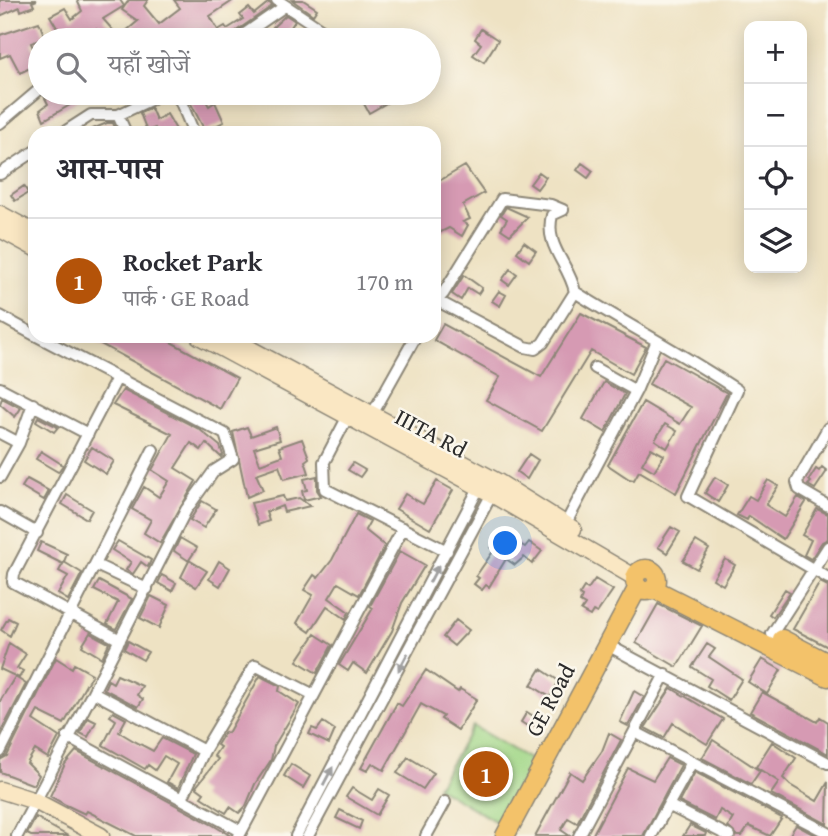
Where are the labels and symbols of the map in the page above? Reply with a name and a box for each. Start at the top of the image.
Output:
street label: IIITA Rd [389,400,474,466]
your location [488,526,522,560]
one-way arrow [428,564,440,584]
one-way arrow [397,653,409,673]
street label: GE Road [517,657,583,742]
pin: 1 [463,748,509,800]
one-way arrow [322,766,334,785]

